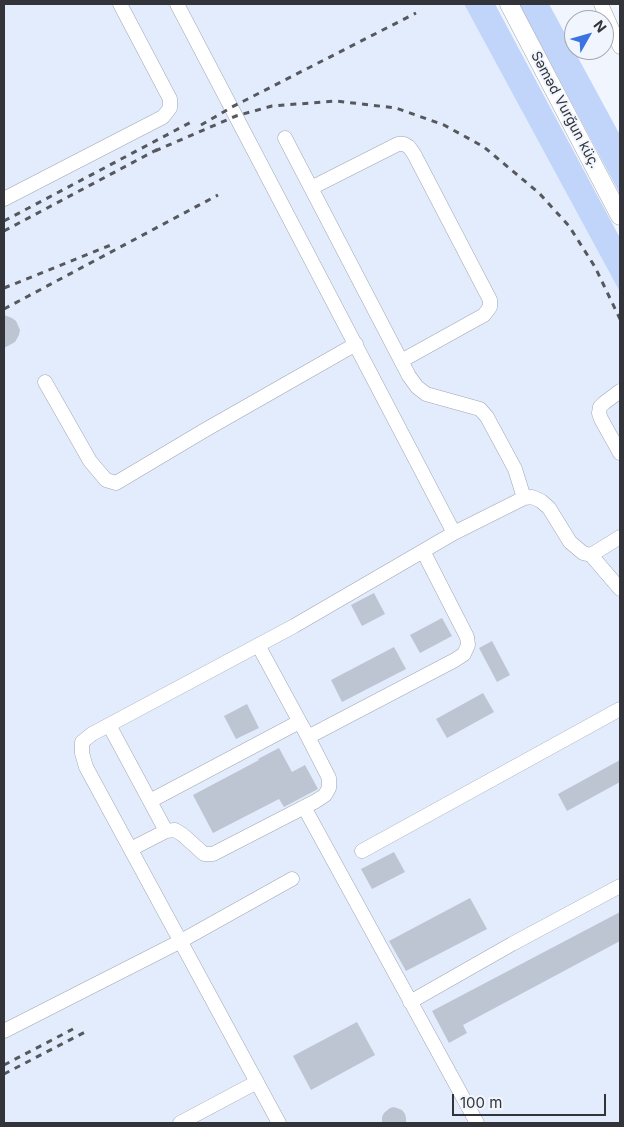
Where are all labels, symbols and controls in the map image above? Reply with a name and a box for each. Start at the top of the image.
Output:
north arrow [564,10,614,60]
text: N [590,17,610,36]
street label: Səməd Vurğun küç. [527,49,603,171]
scale bar [454,1084,608,1116]
text: 100 m [460,1093,502,1112]

